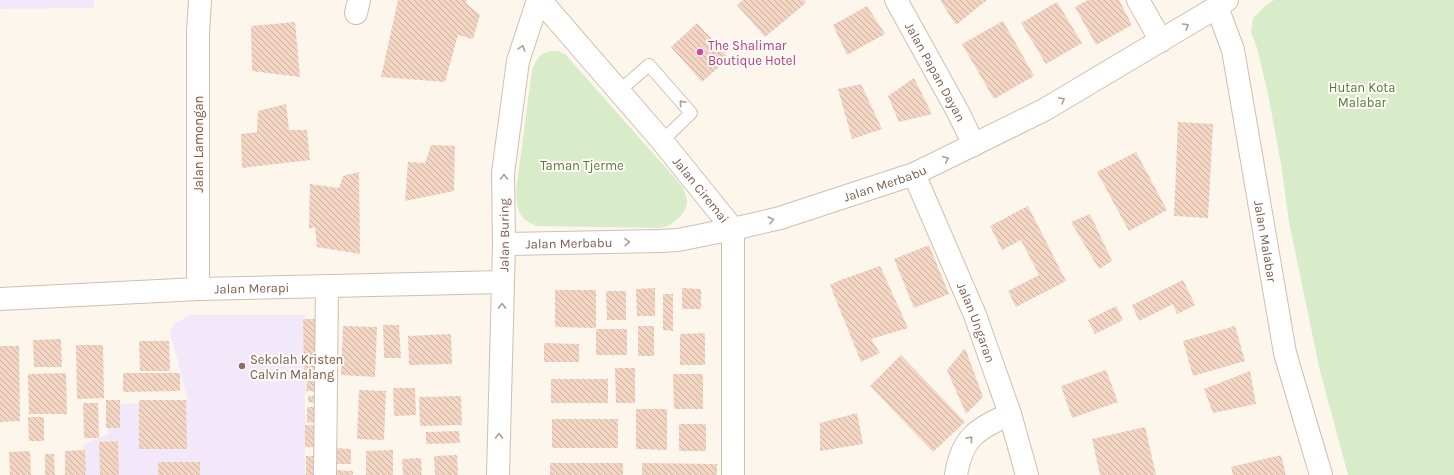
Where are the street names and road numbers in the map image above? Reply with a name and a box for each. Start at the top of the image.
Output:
street label: Jalan Papan Dayan [902,19,969,124]
street label: Jalan Lamongan [191,96,206,192]
street label: Jalan Ciremai [670,154,732,226]
street label: Jalan Merbabu [841,161,929,204]
street label: Jalan Buring [496,197,512,272]
street label: Jalan Malabar [1251,199,1280,284]
street label: Jalan Merbabu [525,234,613,251]
street label: Jalan Merapi [214,279,290,296]
street label: Jalan Ungaran [954,280,999,364]

